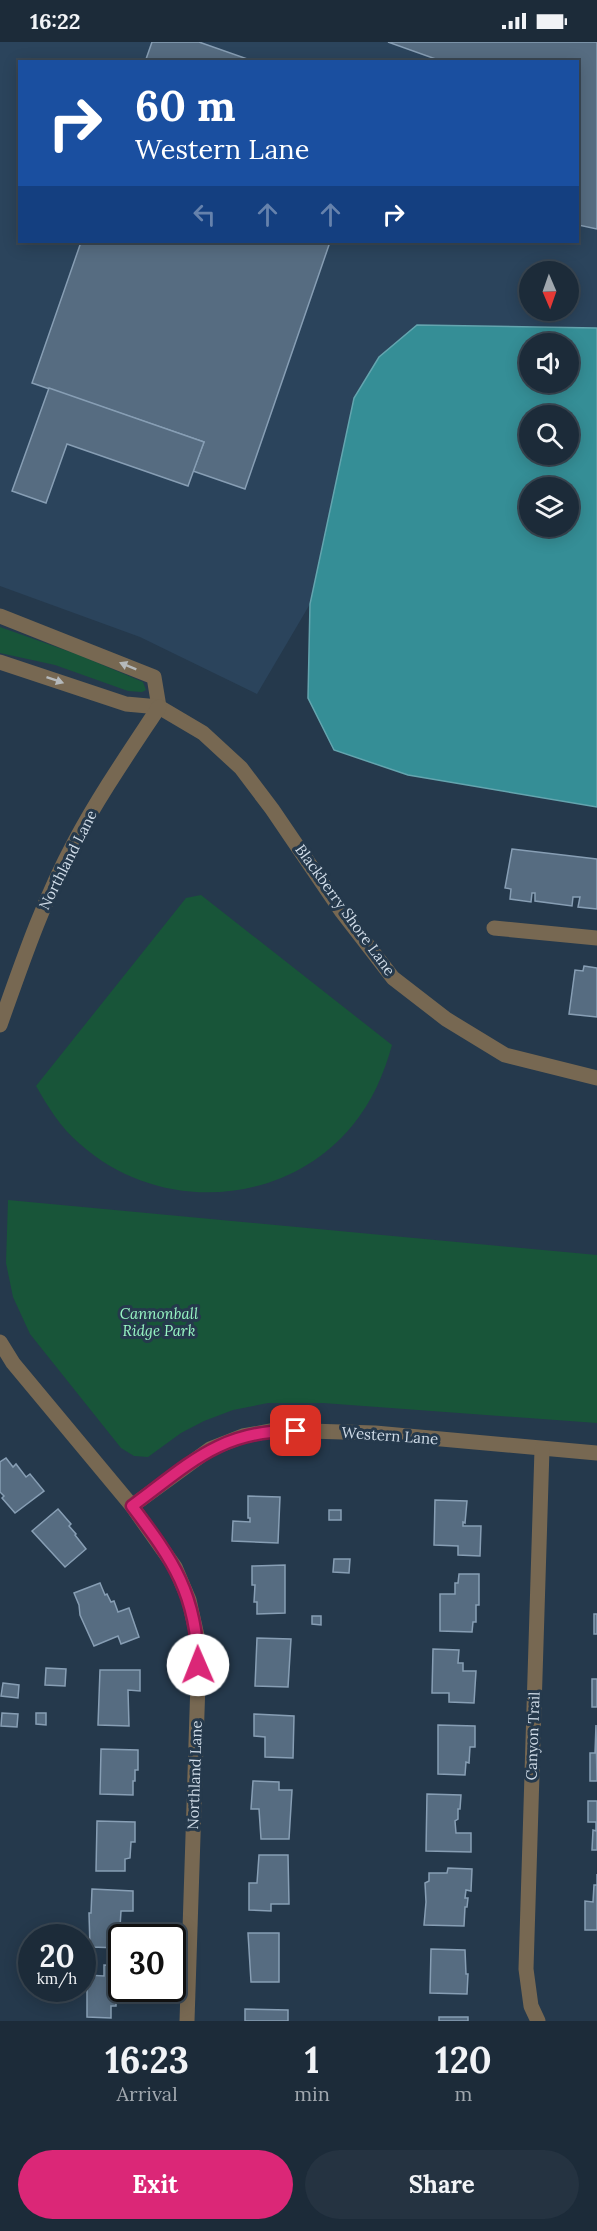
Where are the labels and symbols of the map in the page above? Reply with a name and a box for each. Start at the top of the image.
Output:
north arrow [519,261,579,321]
one-way arrow [119,661,137,671]
one-way arrow [46,676,64,686]
street label: Northland Lane [34,807,101,913]
street label: Blackberry Shore Lane [291,840,399,979]
park label: Cannonball Ridge Park [120,1304,199,1340]
pin [270,1405,321,1456]
street label: Western Lane [341,1423,439,1448]
position arrow [166,1633,230,1697]
street label: Canyon Trail [521,1691,544,1781]
street label: Northland Lane [183,1720,206,1830]
speed limit sign: 30 [108,1924,186,2002]

